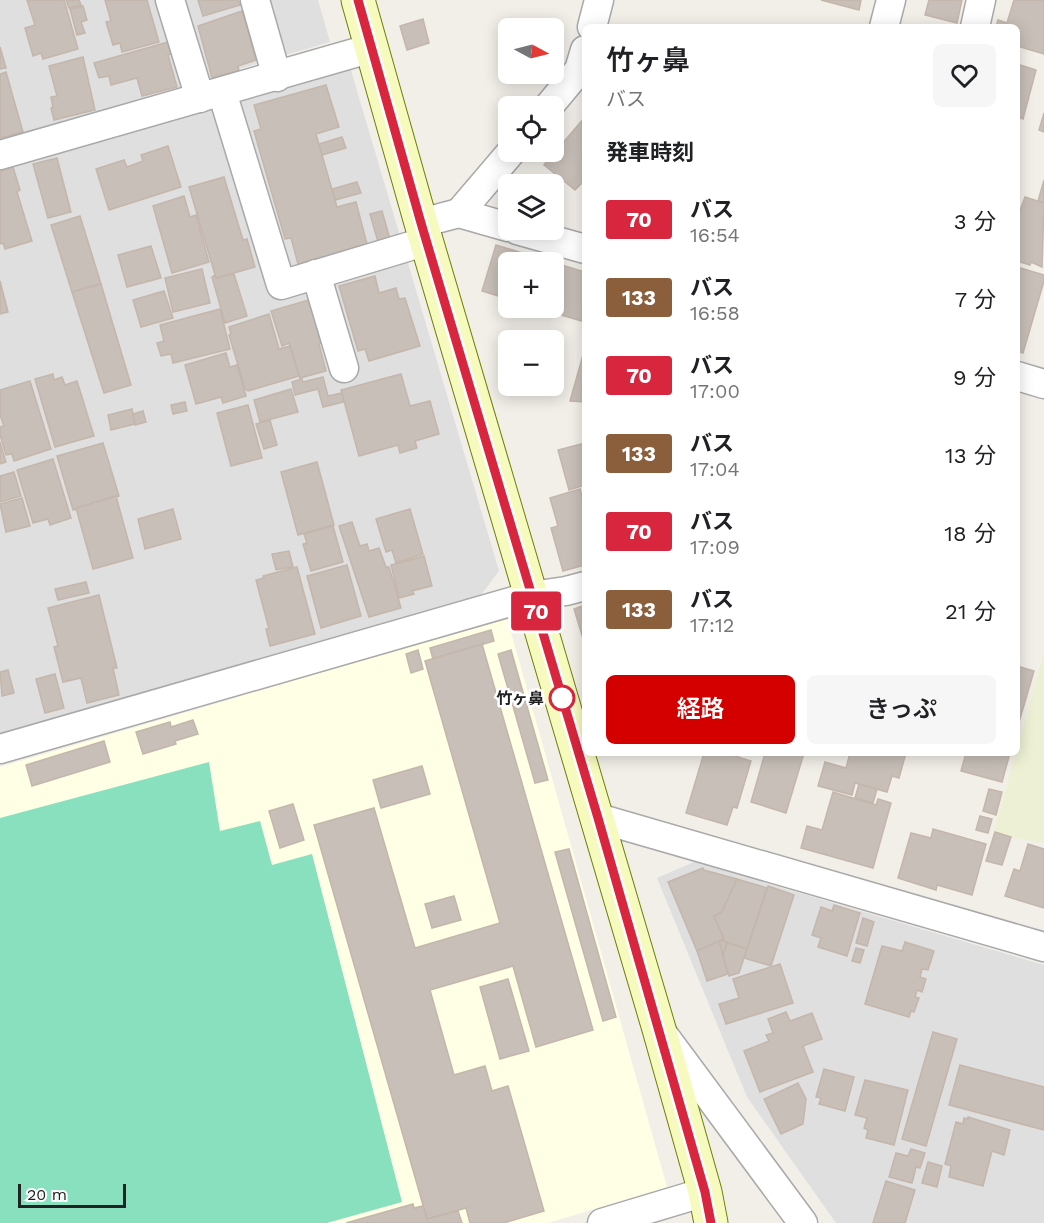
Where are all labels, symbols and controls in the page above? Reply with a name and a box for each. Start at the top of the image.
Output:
north arrow [498,18,564,84]
map controls [498,18,564,396]
text: 竹ヶ鼻 [606,44,690,77]
button: heart [933,44,996,107]
text: バス [606,87,646,111]
button: locate [498,96,564,162]
text: 発車時刻 [606,140,694,165]
button: layers [498,174,564,240]
text: バス [690,197,734,222]
text: 70 [626,207,652,232]
text: 3 分 [954,209,996,234]
text: 16:54 [690,223,740,247]
button: + [498,252,564,318]
text: バス [690,275,734,300]
text: 133 [622,285,656,310]
text: 7 分 [955,287,996,312]
text: 16:58 [690,301,740,325]
button: − [498,330,564,396]
text: バス [690,353,734,378]
text: 70 [626,363,652,388]
text: 9 分 [953,365,996,390]
text: 17:00 [690,379,740,403]
text: バス [690,431,734,456]
text: 133 [622,441,656,466]
text: 13 分 [945,443,996,468]
text: 17:04 [690,457,740,481]
text: バス [690,509,734,534]
text: 70 [626,519,652,544]
text: 18 分 [944,521,996,546]
text: 17:09 [690,535,740,559]
text: バス [690,587,734,612]
line badge: 70 [509,592,563,630]
text: 133 [622,597,656,622]
text: 70 [523,599,549,624]
text: 21 分 [945,599,996,624]
text: 17:12 [690,613,734,637]
button: 経路 [606,675,795,744]
button: きっぷ [807,675,996,744]
marker: 竹ヶ鼻 [549,685,575,711]
place label: 竹ヶ鼻 [496,689,544,708]
scale bar [18,1181,126,1208]
text: 20 m [27,1185,67,1204]

